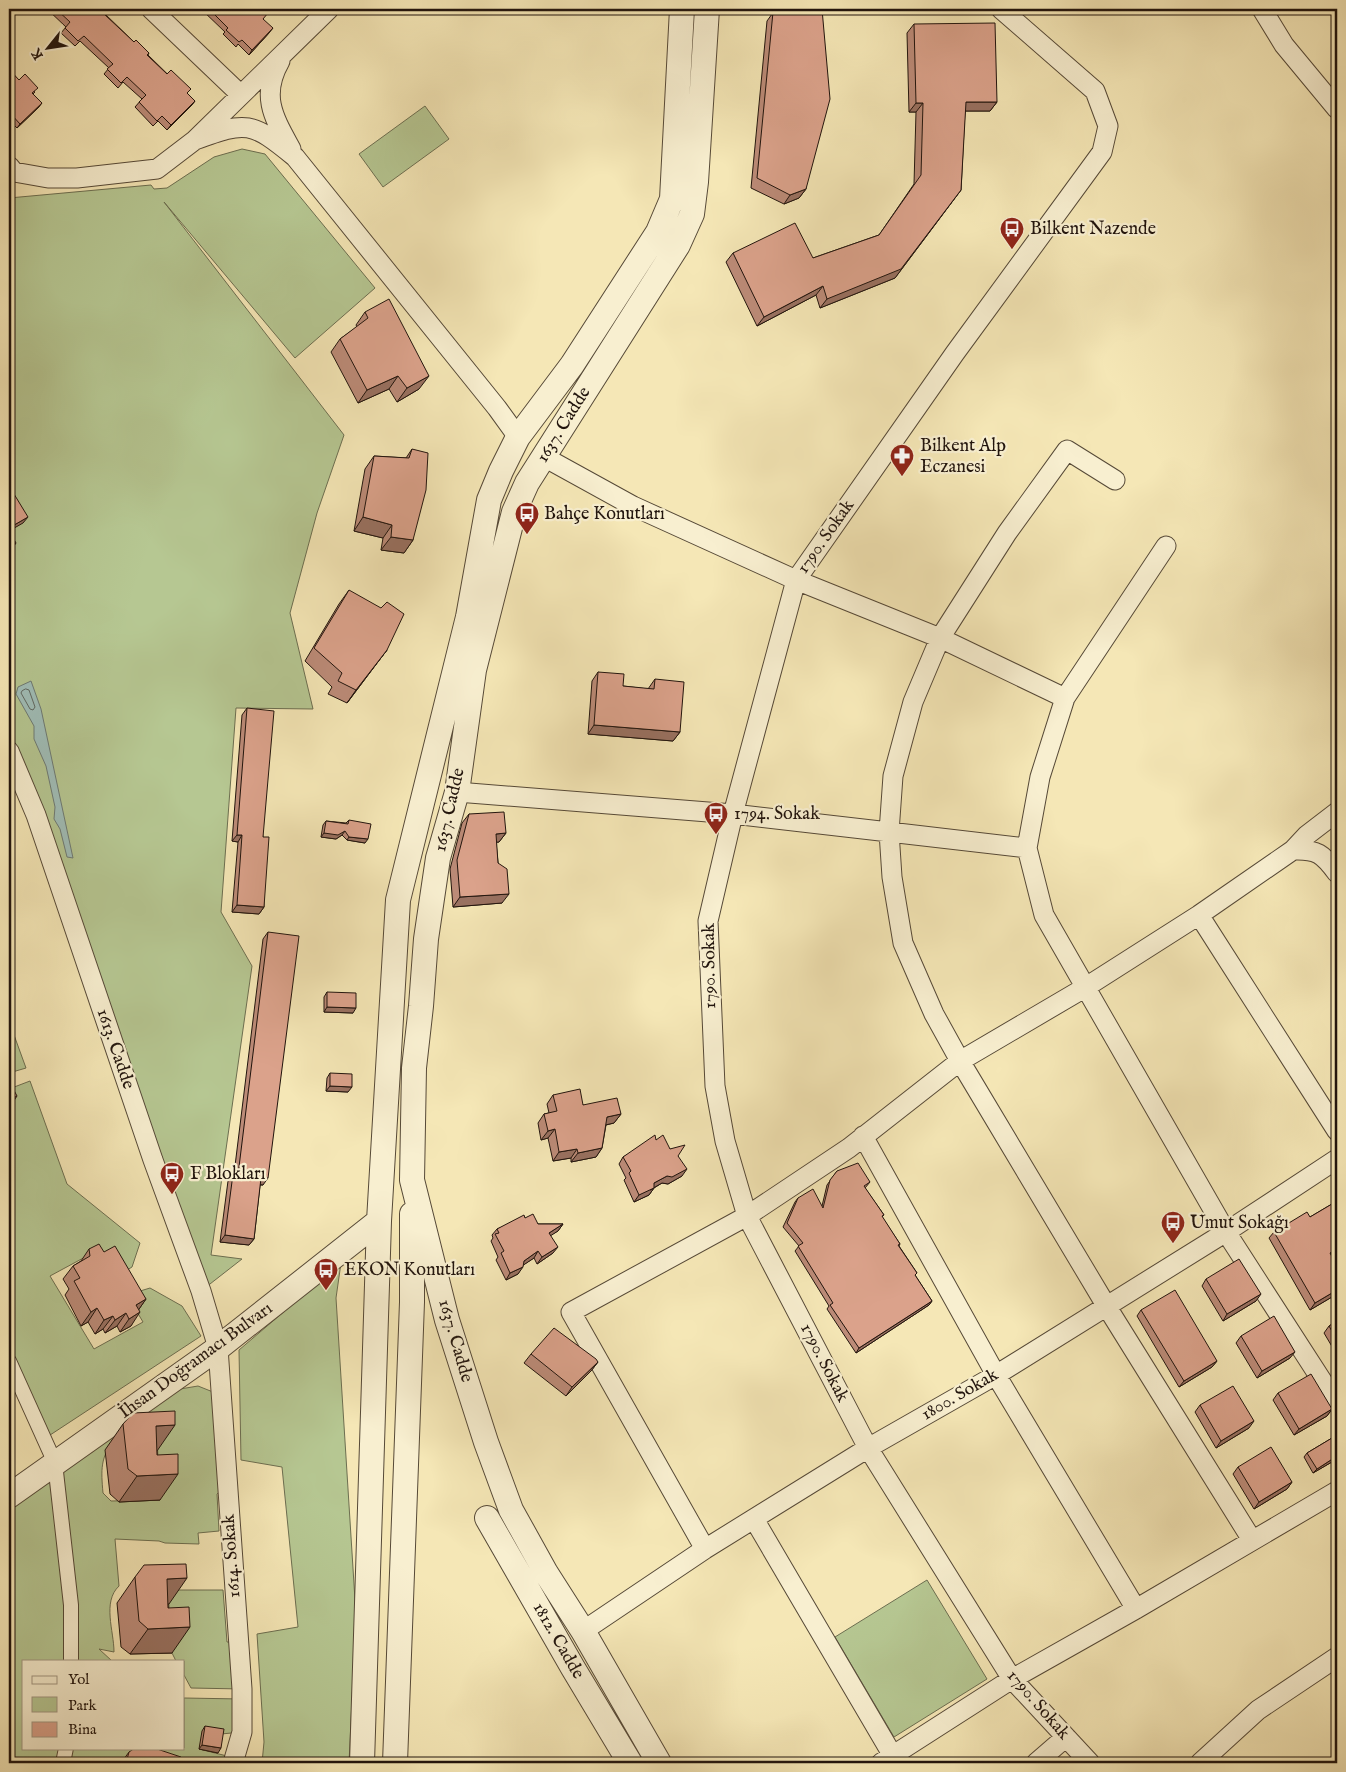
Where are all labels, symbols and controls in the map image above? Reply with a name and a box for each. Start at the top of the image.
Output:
north arrow [22,22,72,72]
text: K [27,44,48,63]
bus stop icon: Bilkent Nazende [999,216,1025,250]
place label: Bilkent Nazende [1030,218,1156,241]
street label: 1637. Cadde [532,383,596,467]
place label: Bilkent Alp Eczanesi [920,435,1006,479]
pharmacy icon: Bilkent Alp Eczanesi [889,443,915,477]
street label: 1790. Sokak [792,495,860,579]
bus stop icon: Bahçe Konutları [514,501,540,535]
place label: Bahçe Konutları [544,503,665,526]
street label: 1637. Cadde [429,766,471,854]
bus stop icon: 1794. Sokak [703,801,729,835]
place label: 1794. Sokak [734,803,820,826]
street label: 1790. Sokak [698,923,722,1009]
street label: 1613. Cadde [91,1006,139,1092]
bus stop icon: F Blokları [159,1161,185,1195]
place label: F Blokları [190,1163,266,1186]
bus stop icon: Umut Sokağı [1160,1210,1186,1244]
place label: Umut Sokağı [1190,1212,1289,1235]
bus stop icon: EKON Konutları [313,1257,339,1291]
place label: EKON Konutları [344,1259,475,1282]
street label: İhsan Doğramacı Bulvarı [114,1297,278,1425]
street label: 1637. Cadde [432,1297,478,1385]
street label: 1790. Sokak [794,1320,854,1407]
street label: 1800. Sokak [917,1364,1003,1426]
street label: 1614. Sokak [218,1513,246,1599]
street label: 1812. Cadde [527,1599,589,1683]
legend [22,1660,185,1750]
street label: 1790. Sokak [1001,1665,1075,1745]
text: Yol [68,1670,90,1689]
text: Park [68,1696,98,1715]
text: Bina [68,1720,97,1739]

